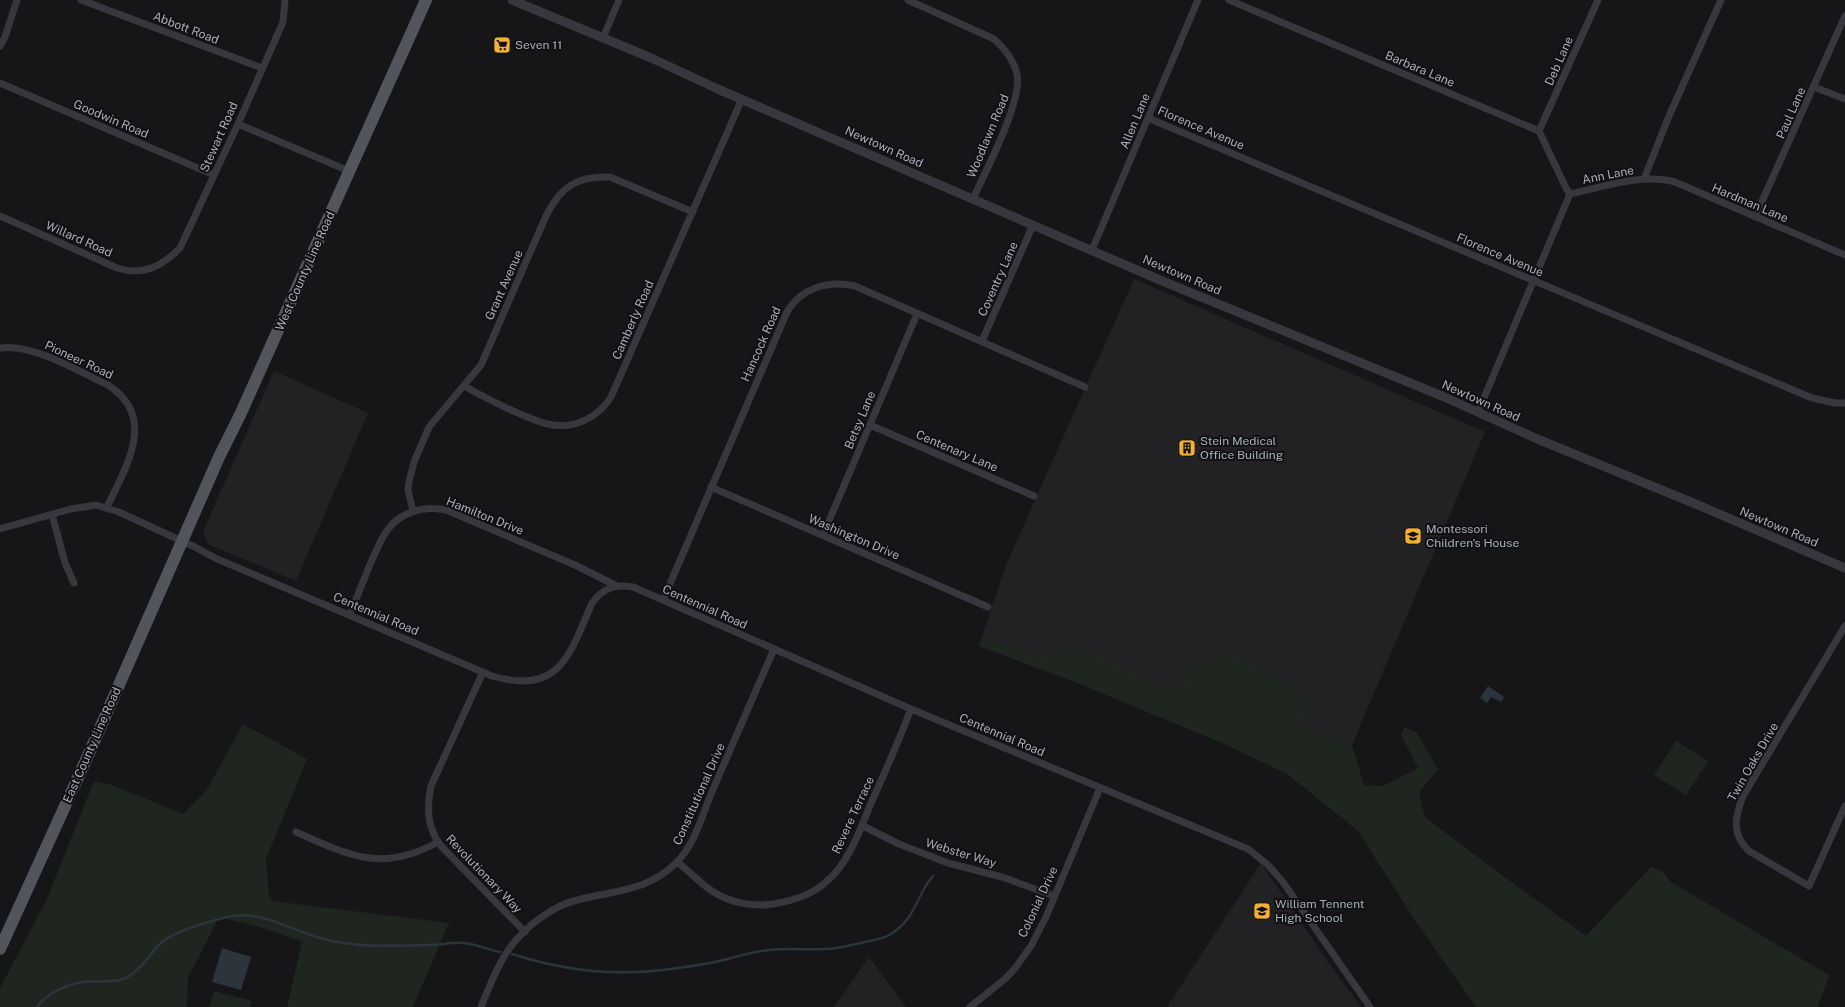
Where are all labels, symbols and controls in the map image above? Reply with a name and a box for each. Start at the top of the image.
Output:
street label: Abbott Road [151,9,221,47]
street label: Deb Lane [1542,34,1576,88]
supermarket icon: Seven 11 [492,35,512,55]
place label: Seven 11 [515,38,562,52]
street label: Barbara Lane [1383,48,1457,90]
street label: Paul Lane [1773,85,1809,141]
street label: Allen Lane [1117,91,1153,151]
street label: Woodlawn Road [964,92,1012,180]
street label: Goodwin Road [71,97,151,141]
street label: Stewart Road [197,100,241,174]
street label: Florence Avenue [1156,103,1247,153]
street label: Newtown Road [843,124,925,170]
street label: Ann Lane [1581,163,1635,187]
street label: Hardman Lane [1710,181,1790,225]
street label: West County Line Road [272,209,338,333]
street label: Willard Road [44,218,114,260]
street label: Florence Avenue [1455,230,1546,280]
street label: Coventry Lane [975,239,1021,318]
street label: Grant Avenue [482,248,526,322]
street label: Newtown Road [1141,252,1223,298]
street label: Camberly Road [609,278,657,362]
street label: Hancock Road [738,304,784,384]
street label: Pioneer Road [43,338,115,382]
street label: Newtown Road [1440,378,1522,424]
street label: Betsy Lane [842,389,879,451]
street label: Centenary Lane [914,427,1000,475]
place label: Stein Medical Office Building [1200,434,1283,462]
building icon: Stein Medical Office Building [1177,438,1197,458]
street label: Hamilton Drive [444,494,526,538]
street label: Newtown Road [1738,504,1820,550]
street label: Washington Drive [806,511,902,563]
place label: Montessori Children's House [1426,522,1519,550]
school or university icon: Montessori Children's House [1403,526,1423,546]
street label: Centennial Road [660,582,750,632]
street label: Centennial Road [331,590,421,638]
street label: East County Line Road [60,685,124,805]
street label: Centennial Road [957,711,1047,759]
street label: Twin Oaks Drive [1725,720,1781,804]
street label: Constitutional Drive [670,741,728,847]
street label: Revere Terrace [829,774,877,856]
street label: Revolutionary Way [443,832,525,916]
street label: Webster Way [924,836,999,871]
street label: Colonial Drive [1015,864,1061,940]
place label: William Tennent High School [1275,897,1365,925]
school or university icon: William Tennent High School [1252,901,1272,921]

